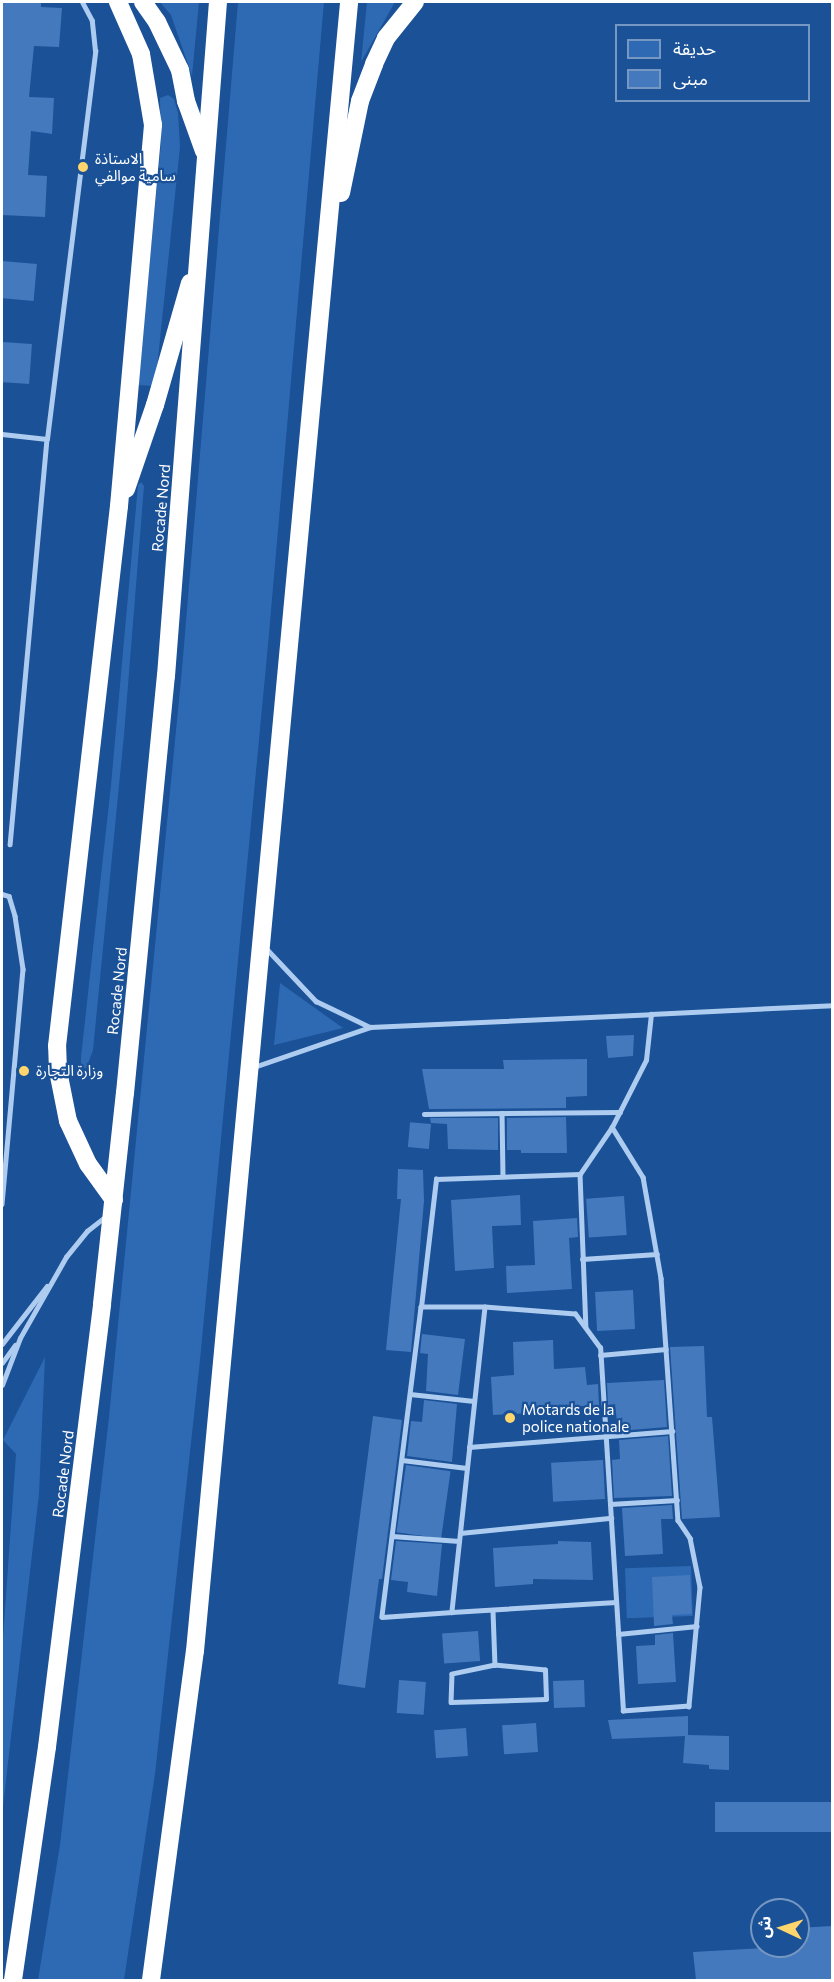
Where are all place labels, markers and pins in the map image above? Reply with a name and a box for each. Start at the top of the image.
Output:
place label: الاستاذة سامية موالفي [95,149,176,184]
marker: الاستاذة سامية موالفي [76,160,90,174]
place label: وزارة التجارة [36,1062,103,1080]
marker: وزارة التجارة [17,1064,31,1078]
place label: Motards de la police nationale [522,1400,629,1435]
marker: Motards de la police nationale [503,1411,517,1425]

